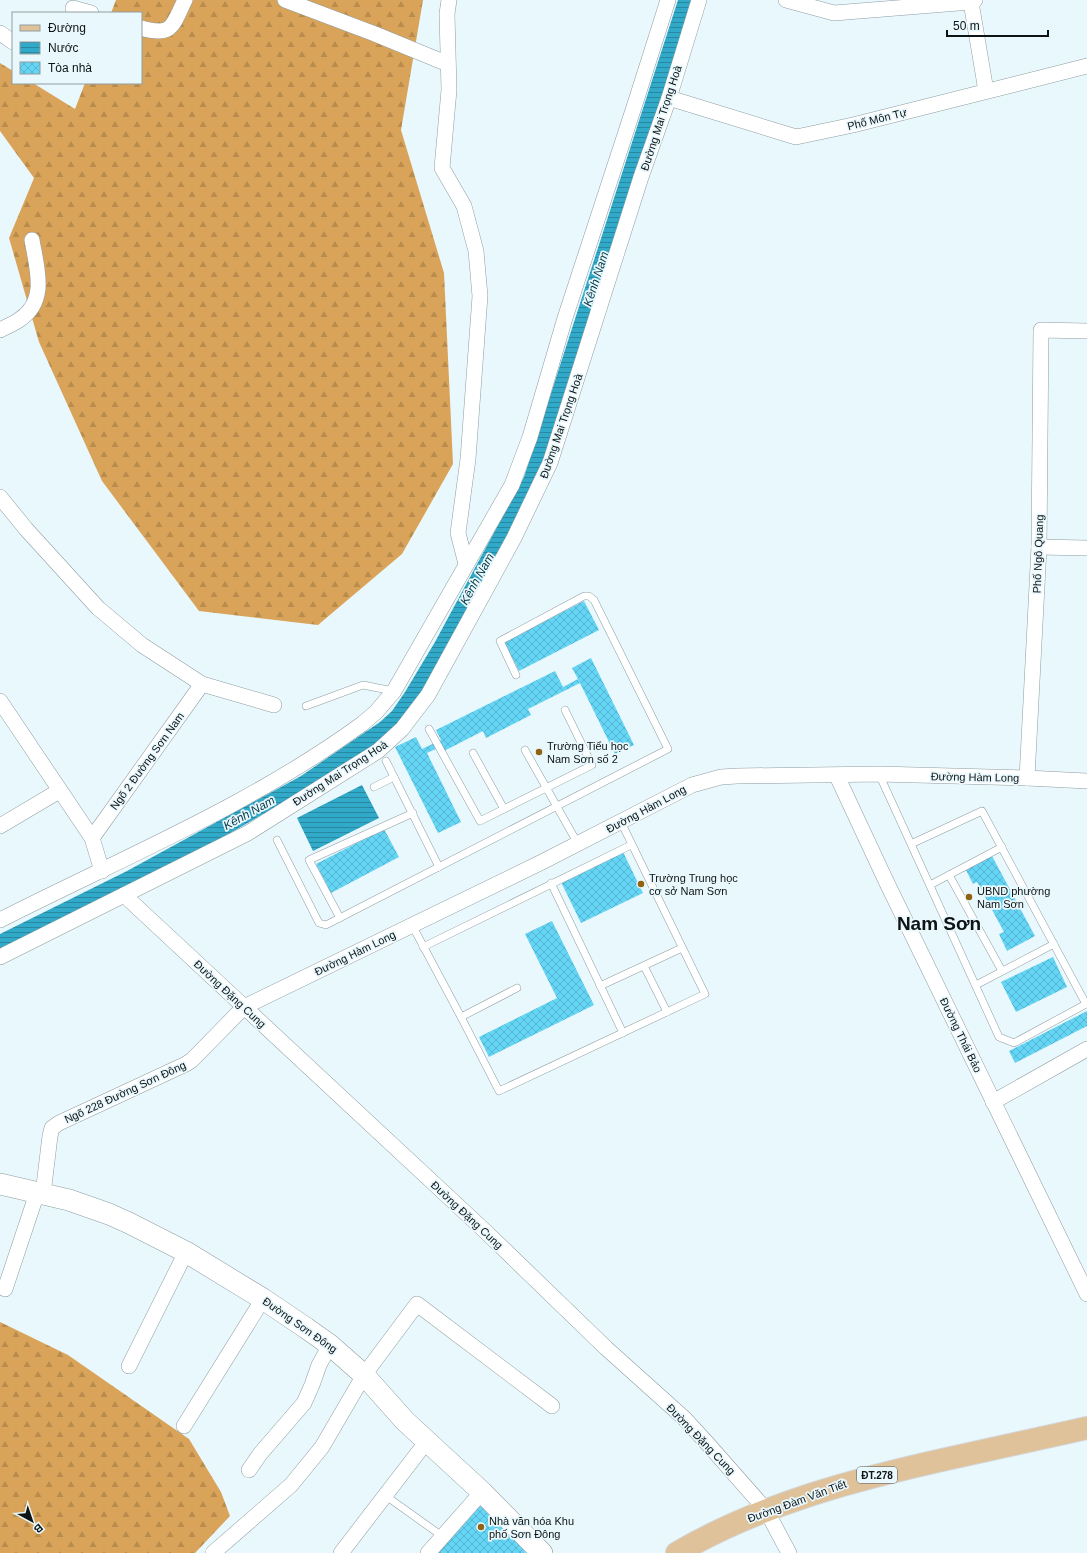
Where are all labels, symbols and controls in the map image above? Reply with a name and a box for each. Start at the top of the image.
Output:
legend [12,12,142,84]
scale bar [947,12,1048,38]
text: 50 m [953,19,980,33]
text: Đường [48,21,86,35]
text: Nước [48,41,79,55]
text: Tòa nhà [48,61,92,75]
street label: Đường Mai Trọng Hoà [638,63,684,172]
street label: Phố Môn Tự [846,106,909,132]
water label: Kênh Nam [581,250,611,308]
street label: Đường Mai Trọng Hoà [537,371,585,480]
street label: Phố Ngô Quang [1031,514,1045,594]
water label: Kênh Nam [457,551,497,607]
street label: Ngõ 2 Đường Sơn Nam [108,710,186,812]
street label: Đường Mai Trọng Hoà [291,738,390,808]
place label: Trường Tiểu học Nam Sơn số 2 [547,740,629,765]
marker: Trường Tiểu học Nam Sơn số 2 [534,747,544,757]
street label: Đường Hàm Long [931,770,1019,784]
street label: Đường Hàm Long [604,783,688,835]
water label: Kênh Nam [221,793,277,833]
place label: Trường Trung học cơ sở Nam Sơn [649,872,738,897]
marker: Trường Trung học cơ sở Nam Sơn [636,879,646,889]
place label: UBND phường Nam Sơn [977,885,1050,910]
marker: UBND phường Nam Sơn [964,892,974,902]
district label: Nam Sơn [897,913,981,934]
street label: Đường Hàm Long [313,928,397,978]
street label: Đường Đặng Cung [192,958,268,1030]
street label: Đường Thái Bảo [938,996,984,1074]
street label: Ngõ 228 Đường Sơn Đông [62,1059,188,1125]
street label: Đường Đặng Cung [429,1179,505,1251]
street label: Đường Sơn Đông [261,1295,339,1355]
street label: Đường Đặng Cung [664,1401,738,1477]
road number: ĐT.278 [857,1467,897,1483]
street label: Đường Đàm Văn Tiết [746,1477,848,1525]
north arrow [12,1501,52,1541]
place label: Nhà văn hóa Khu phố Sơn Đông [489,1515,574,1540]
text: B [31,1522,45,1536]
marker: Nhà văn hóa Khu phố Sơn Đông [476,1522,486,1532]

